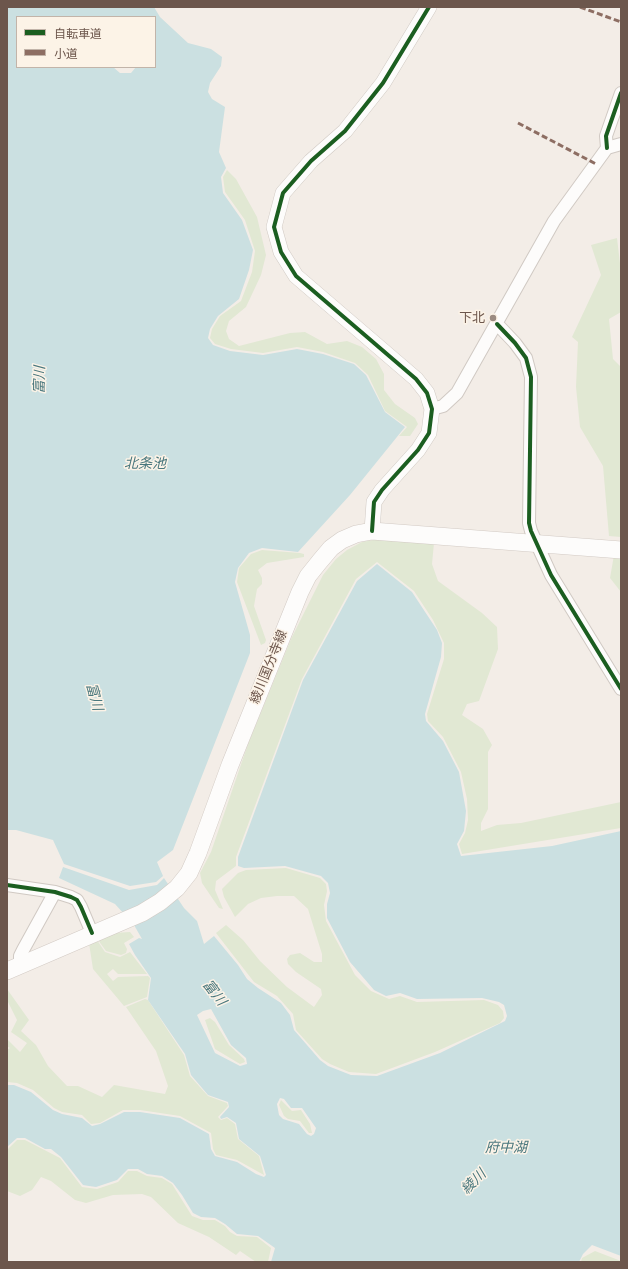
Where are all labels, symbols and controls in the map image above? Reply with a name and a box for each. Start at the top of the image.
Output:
legend [16,16,156,68]
text: 自転車道 [54,27,102,41]
text: 小道 [54,47,78,61]
place label: 下北 [459,310,485,326]
marker: 下北 [488,313,498,323]
water label: 富川 [31,366,49,394]
water label: 北条池 [124,456,166,472]
street label: 綾川国分寺線 [247,628,291,706]
water label: 富川 [82,681,106,713]
water label: 富川 [199,977,229,1009]
water label: 府中湖 [485,1140,527,1156]
water label: 綾川 [458,1166,490,1198]

